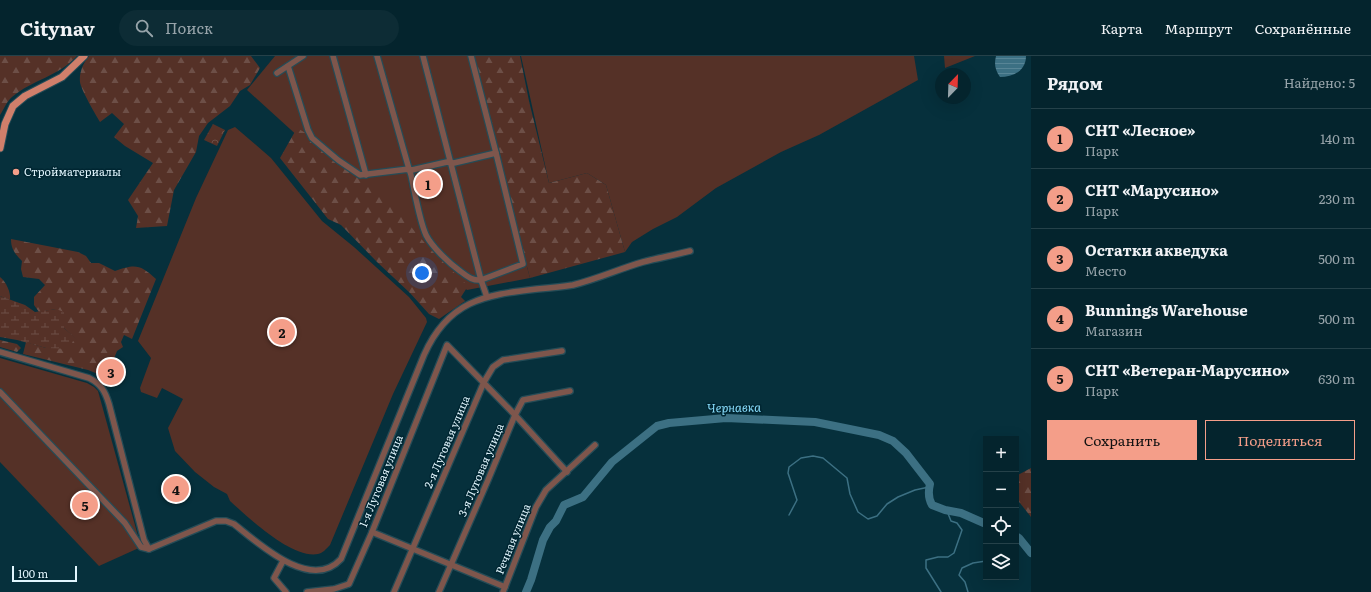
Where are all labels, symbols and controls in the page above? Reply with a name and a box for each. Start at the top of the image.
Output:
search box [119,10,399,46]
text: Citynav [20,14,95,42]
text: Поиск [165,16,213,39]
icon: search [133,17,155,39]
text: Карта [1101,18,1143,38]
text: Маршрут [1165,18,1233,38]
text: Сохранённые [1255,18,1351,38]
north arrow [935,68,971,104]
text: Рядом [1047,70,1103,95]
text: Найдено: 5 [1284,73,1355,92]
text: СНТ «Лесное» [1085,118,1196,141]
text: 1 [1057,129,1063,148]
text: 140 m [1320,129,1355,148]
text: Парк [1085,141,1119,160]
place label: Стройматериалы [24,163,121,179]
marker: Стройматериалы [11,167,21,177]
pin: 1 [415,169,441,199]
text: СНТ «Марусино» [1085,178,1219,201]
text: 2 [1057,189,1063,208]
text: 230 m [1319,189,1355,208]
text: Парк [1085,201,1119,220]
text: Остатки акведука [1085,238,1228,261]
text: 3 [1056,249,1064,268]
text: 500 m [1318,249,1355,268]
text: Место [1085,261,1126,280]
your location [412,263,432,283]
text: Bunnings Warehouse [1085,298,1248,321]
text: 4 [1056,309,1064,328]
text: 500 m [1318,309,1355,328]
pin: 2 [269,317,295,347]
text: Магазин [1085,321,1143,340]
pin: 3 [98,357,124,387]
text: СНТ «Ветеран-Марусино» [1085,358,1290,381]
text: 5 [1056,369,1064,388]
text: 630 m [1318,369,1355,388]
text: Парк [1085,381,1119,400]
street label: 2-я Луговая улица [419,393,473,490]
water label: Чернавка [707,398,761,416]
button: Сохранить [1047,420,1197,460]
button: Поделиться [1205,420,1355,460]
street label: 3-я Луговая улица [453,421,507,519]
street label: 1-я Луговая улица [354,432,406,529]
map controls [983,436,1019,580]
button: + [983,436,1019,472]
button: − [983,472,1019,508]
pin: 4 [163,474,189,504]
pin: 5 [72,490,98,520]
street label: Речная улица [491,501,534,576]
button: locate [983,508,1019,544]
button: layers [983,544,1019,580]
scale bar [12,564,77,583]
text: 100 m [18,565,48,581]

